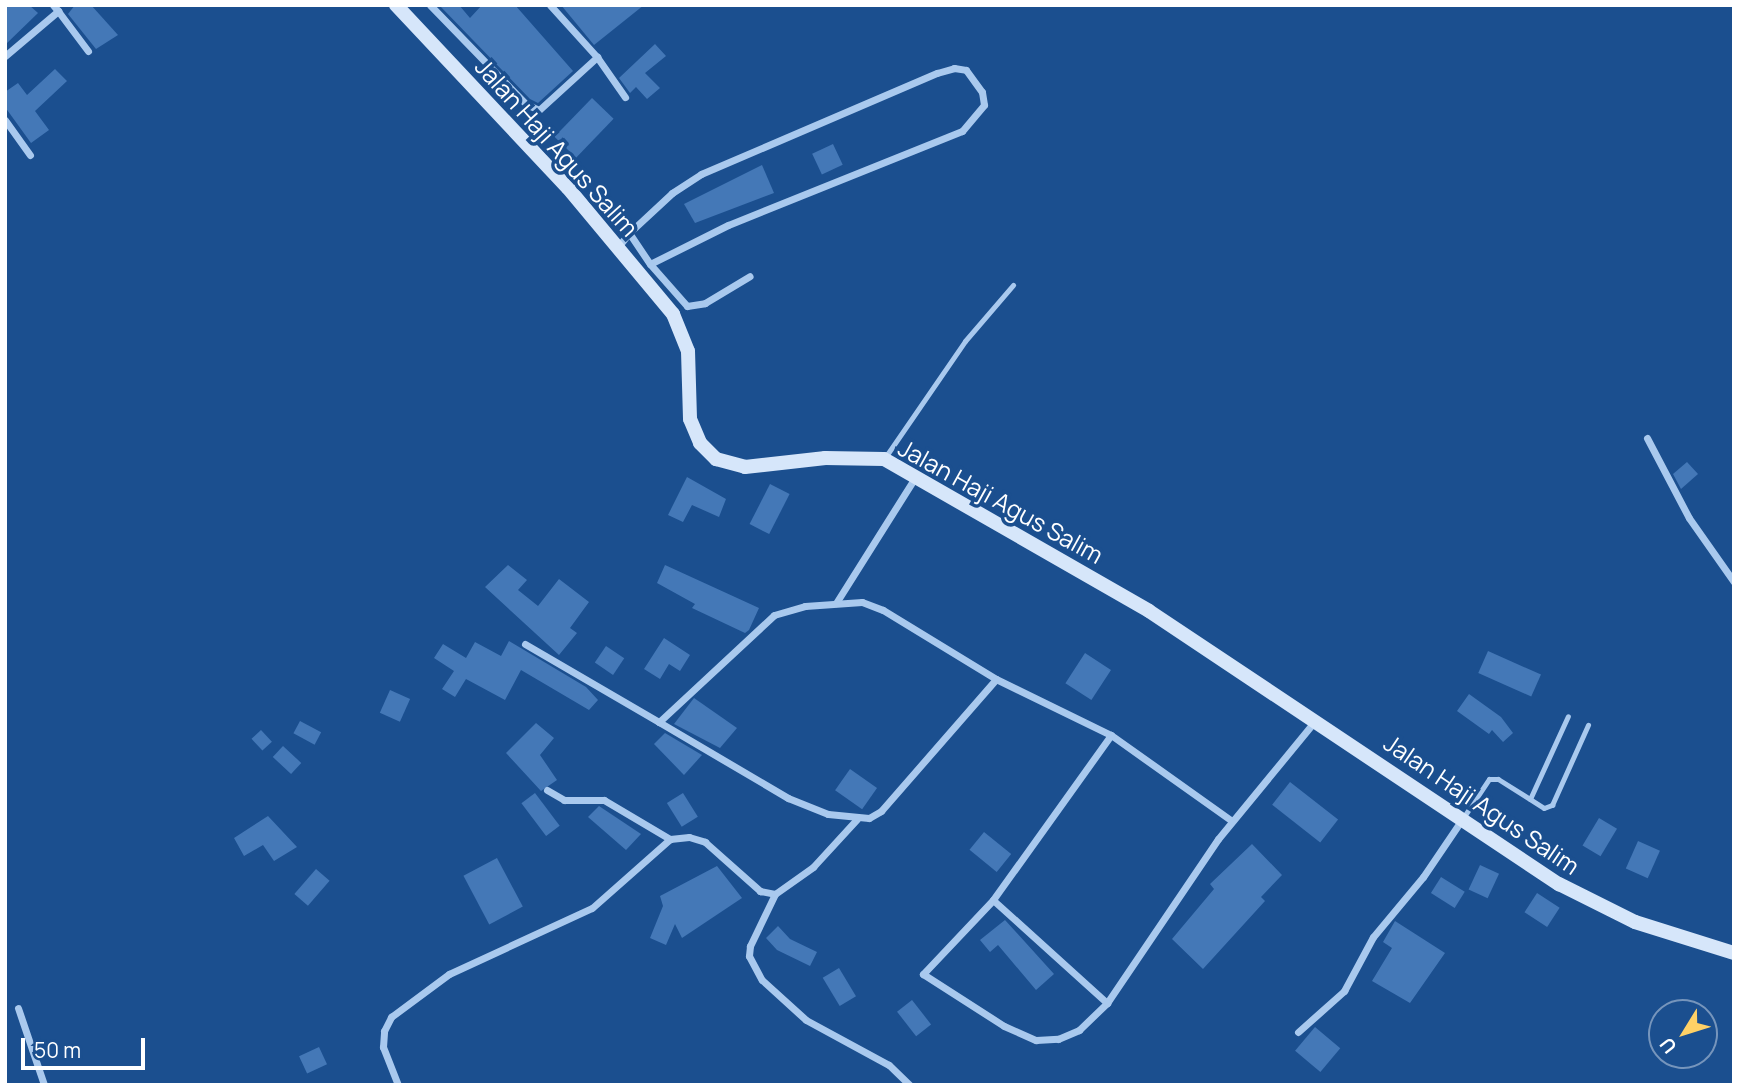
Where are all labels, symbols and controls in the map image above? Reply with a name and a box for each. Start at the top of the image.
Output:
street label: Jalan Haji Agus Salim [470,52,644,242]
street label: Jalan Haji Agus Salim [894,433,1108,569]
street label: Jalan Haji Agus Salim [1379,728,1585,880]
north arrow [1648,999,1718,1069]
scale bar [24,1024,149,1068]
text: U [1654,1032,1682,1059]
text: 50 m [34,1036,81,1064]

